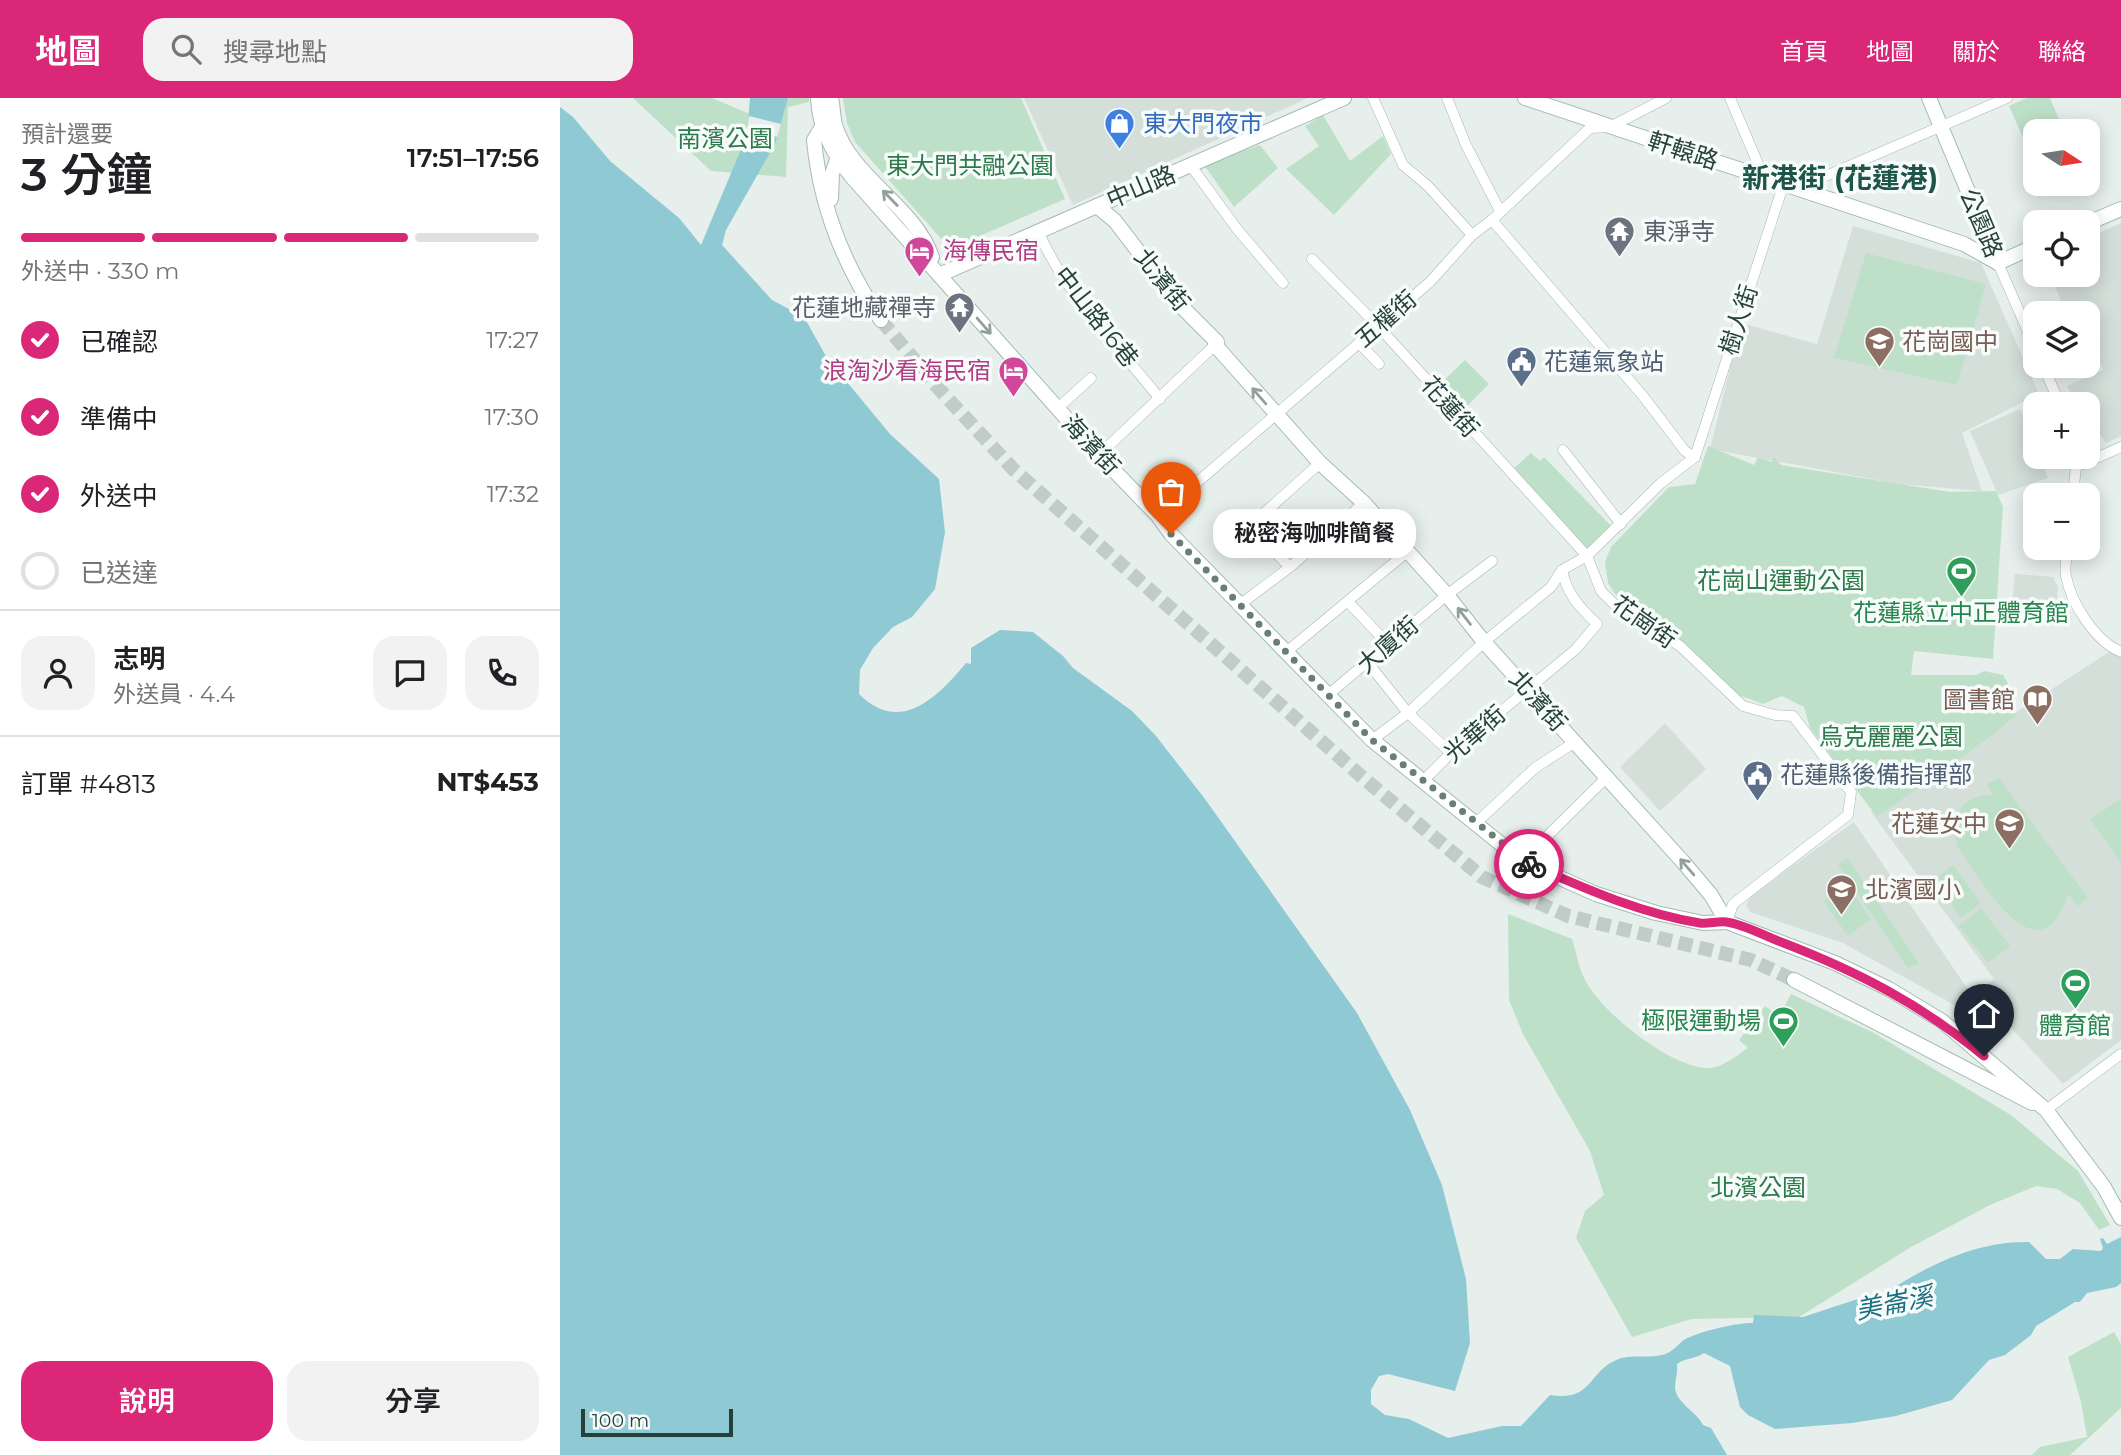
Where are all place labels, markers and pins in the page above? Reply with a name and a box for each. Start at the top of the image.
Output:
shop icon: 東大門夜市 [1103,107,1137,151]
place label: 東大門夜市 [1143,109,1263,138]
temple icon: 東淨寺 [1603,215,1637,259]
place label: 東淨寺 [1643,217,1715,246]
hotel icon: 海傳民宿 [903,234,937,278]
place label: 海傳民宿 [943,236,1039,265]
temple icon: 花蓮地藏禪寺 [942,291,976,335]
place label: 花蓮地藏禪寺 [792,293,936,322]
school or university icon: 花崗國中 [1862,325,1896,369]
place label: 花崗國中 [1902,327,1998,356]
public building icon: 花蓮氣象站 [1504,345,1538,389]
place label: 花蓮氣象站 [1544,347,1664,376]
hotel icon: 浪淘沙看海民宿 [997,354,1031,398]
place label: 浪淘沙看海民宿 [823,356,991,385]
pin [1141,462,1201,534]
callout: 秘密海咖啡簡餐 [1213,510,1416,558]
sports icon: 花蓮縣立中正體育館 [1944,554,1978,598]
place label: 花蓮縣立中正體育館 [1853,598,2069,627]
library icon: 圖書館 [2021,683,2055,727]
place label: 圖書館 [1943,685,2015,714]
public building icon: 花蓮縣後備指揮部 [1740,758,1774,802]
place label: 花蓮縣後備指揮部 [1780,760,1972,789]
school or university icon: 花蓮女中 [1993,807,2027,851]
place label: 花蓮女中 [1891,809,1987,838]
school or university icon: 北濱國小 [1825,873,1859,917]
place label: 北濱國小 [1865,875,1961,904]
sports icon: 體育館 [2058,967,2092,1011]
pin [1954,984,2014,1056]
sports icon: 極限運動場 [1767,1004,1801,1048]
place label: 極限運動場 [1641,1006,1761,1035]
place label: 體育館 [2039,1011,2111,1040]

